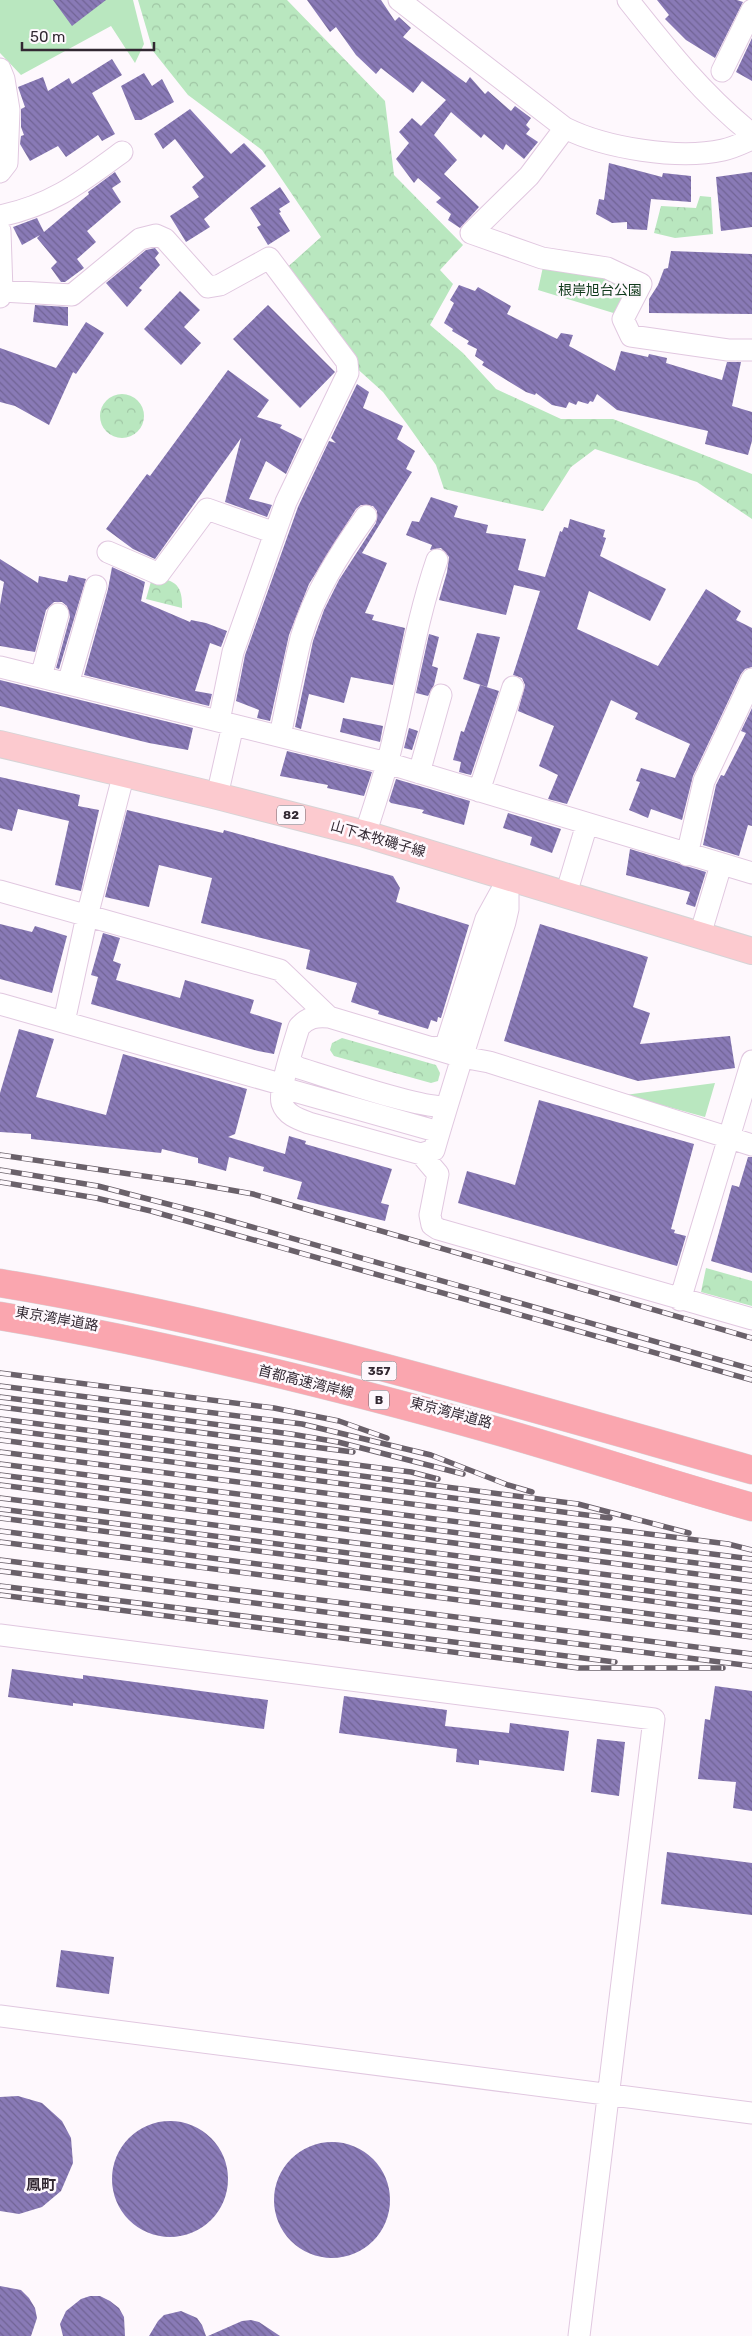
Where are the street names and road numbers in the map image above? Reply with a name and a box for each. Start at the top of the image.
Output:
road number: 82 [277,806,305,824]
street label: 山下本牧磯子線 [329,817,427,861]
street label: 東京湾岸道路 [14,1303,100,1335]
street label: 首都高速湾岸線 [256,1362,356,1402]
road number: 357 [362,1362,396,1380]
road number: B [369,1390,389,1410]
street label: 東京湾岸道路 [408,1394,494,1432]

